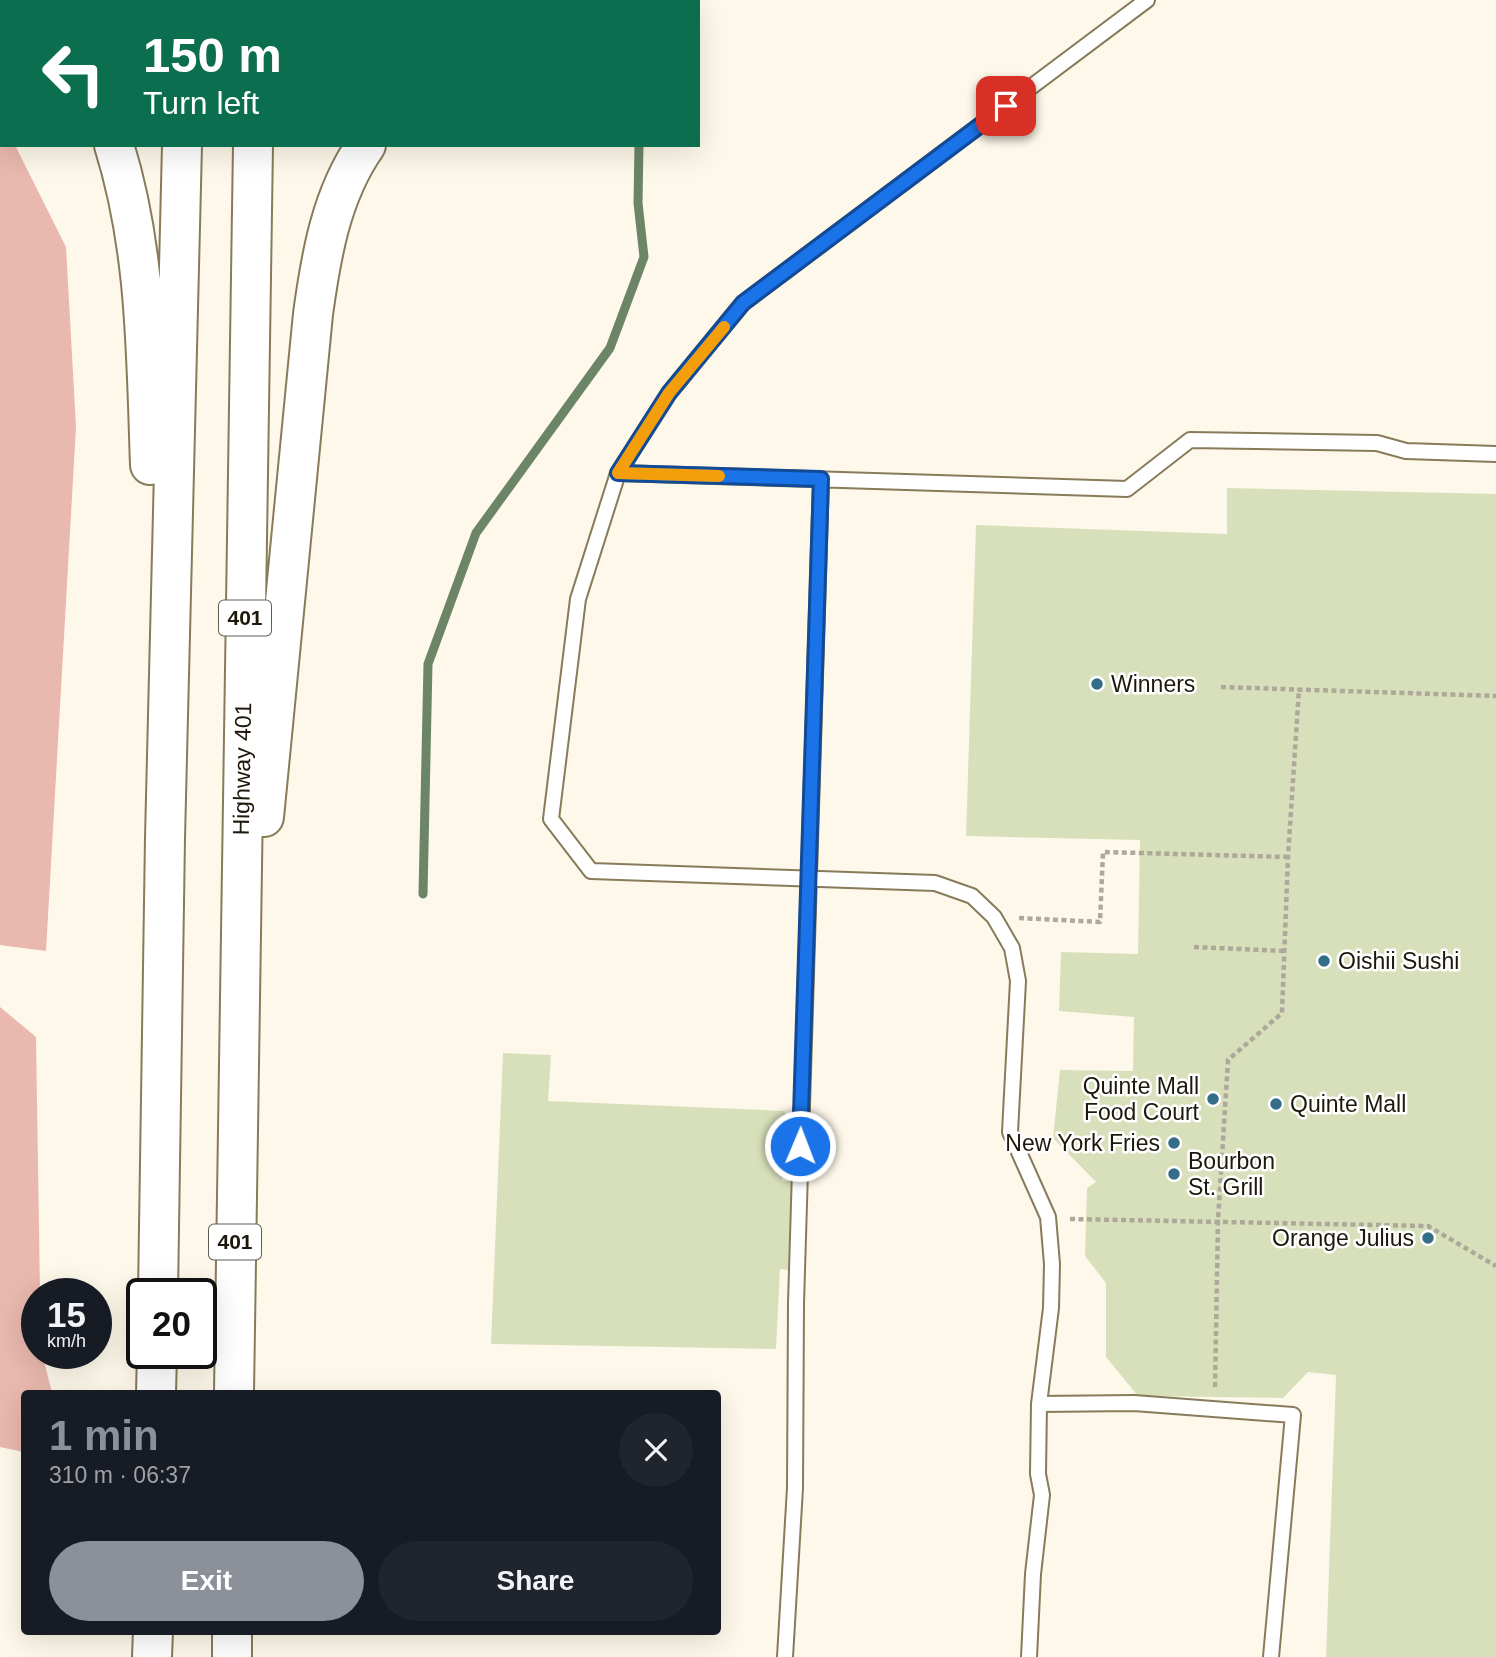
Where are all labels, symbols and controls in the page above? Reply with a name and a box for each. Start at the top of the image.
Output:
icon: left [28,28,119,119]
text: 150 m [143,28,282,82]
pin [976,76,1036,136]
text: Turn left [143,85,259,121]
icon: arrive [987,87,1025,125]
road number: 401 [219,600,271,636]
place label: Winners [1111,671,1195,697]
marker: Winners [1089,676,1105,692]
street label: Highway 401 [228,702,256,836]
place label: Oishii Sushi [1338,948,1459,974]
marker: Oishii Sushi [1316,953,1332,969]
place label: Quinte Mall Food Court [1083,1073,1200,1125]
marker: Quinte Mall Food Court [1205,1091,1221,1107]
place label: Quinte Mall [1290,1091,1406,1117]
marker: Quinte Mall [1268,1096,1284,1112]
position arrow [763,1109,837,1183]
place label: New York Fries [1005,1130,1160,1156]
marker: New York Fries [1166,1135,1182,1151]
place label: Bourbon St. Grill [1188,1148,1275,1200]
marker: Bourbon St. Grill [1166,1166,1182,1182]
road number: 401 [209,1224,261,1260]
place label: Orange Julius [1272,1225,1414,1251]
marker: Orange Julius [1420,1230,1436,1246]
speed limit sign: 20 [126,1278,217,1369]
text: 15 [47,1295,86,1334]
text: km/h [47,1331,86,1351]
text: 1 min [49,1412,159,1459]
button: close [619,1413,693,1487]
text: 310 m · 06:37 [49,1462,191,1488]
button: Exit [49,1541,364,1621]
button: Share [378,1541,693,1621]

